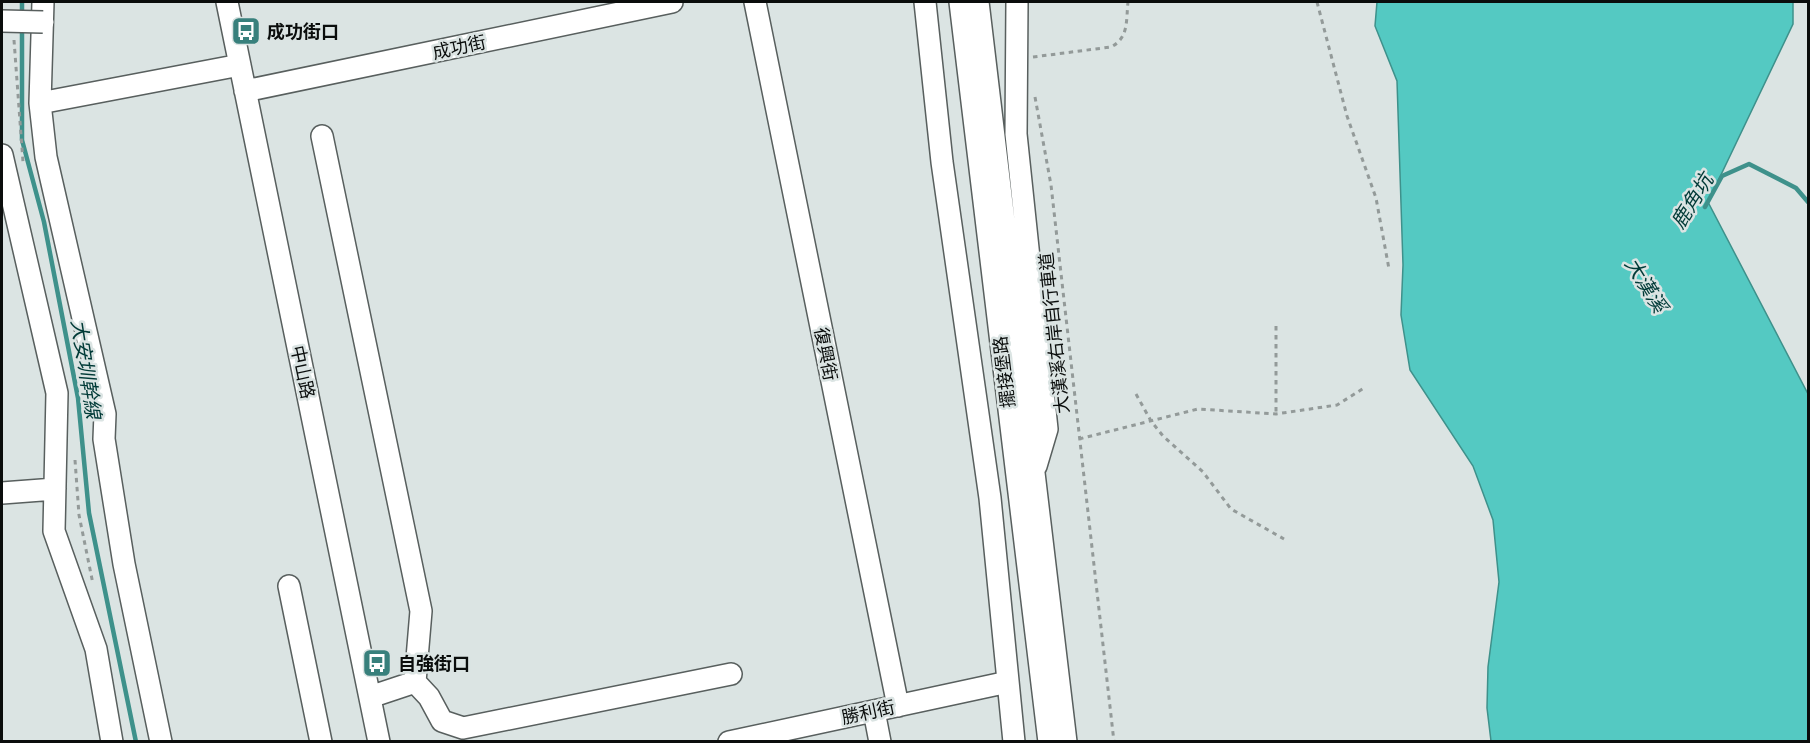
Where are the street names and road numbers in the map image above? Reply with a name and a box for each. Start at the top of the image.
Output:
street label: 成功街 [430,29,488,65]
street label: 大漢溪右岸自行車道 [1033,251,1075,415]
street label: 復興街 [809,325,843,383]
street label: 擺接堡路 [987,335,1021,409]
street label: 中山路 [285,343,321,401]
street label: 勝利街 [839,694,897,730]

